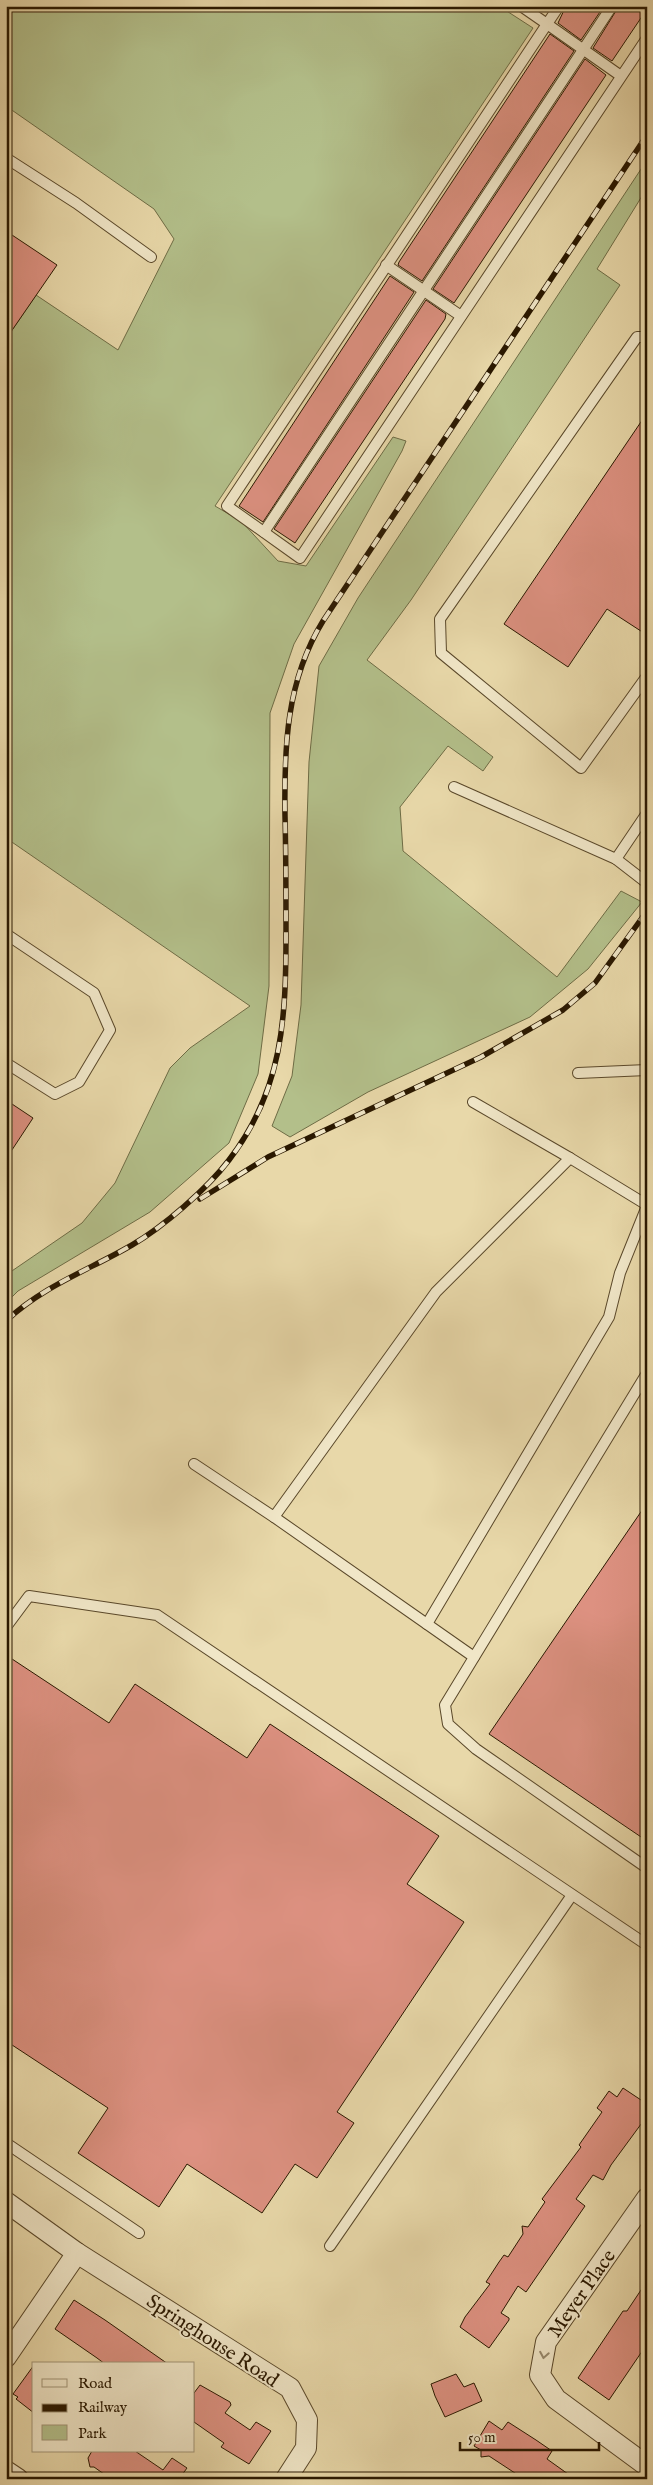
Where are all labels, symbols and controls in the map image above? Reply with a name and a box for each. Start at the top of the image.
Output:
street label: Meyer Place [543,2245,622,2343]
street label: Springhouse Road [141,2289,283,2393]
one-way arrow [539,2350,549,2359]
legend [32,2362,195,2452]
text: Road [78,2374,113,2393]
text: Railway [78,2398,128,2417]
scale bar [460,2420,599,2452]
text: Park [78,2424,108,2443]
text: 50 m [468,2428,496,2447]

